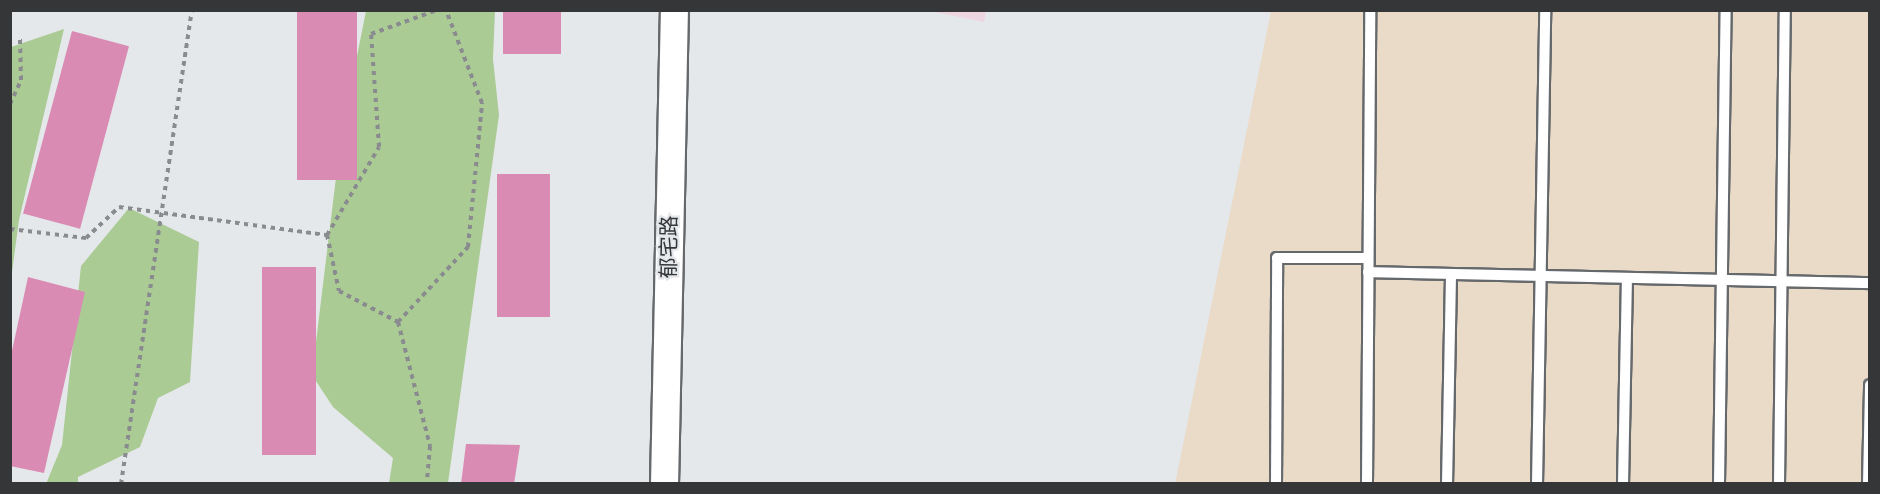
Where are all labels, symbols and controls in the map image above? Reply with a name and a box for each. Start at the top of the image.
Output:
street label: 郁宅路 [656,215,682,279]

